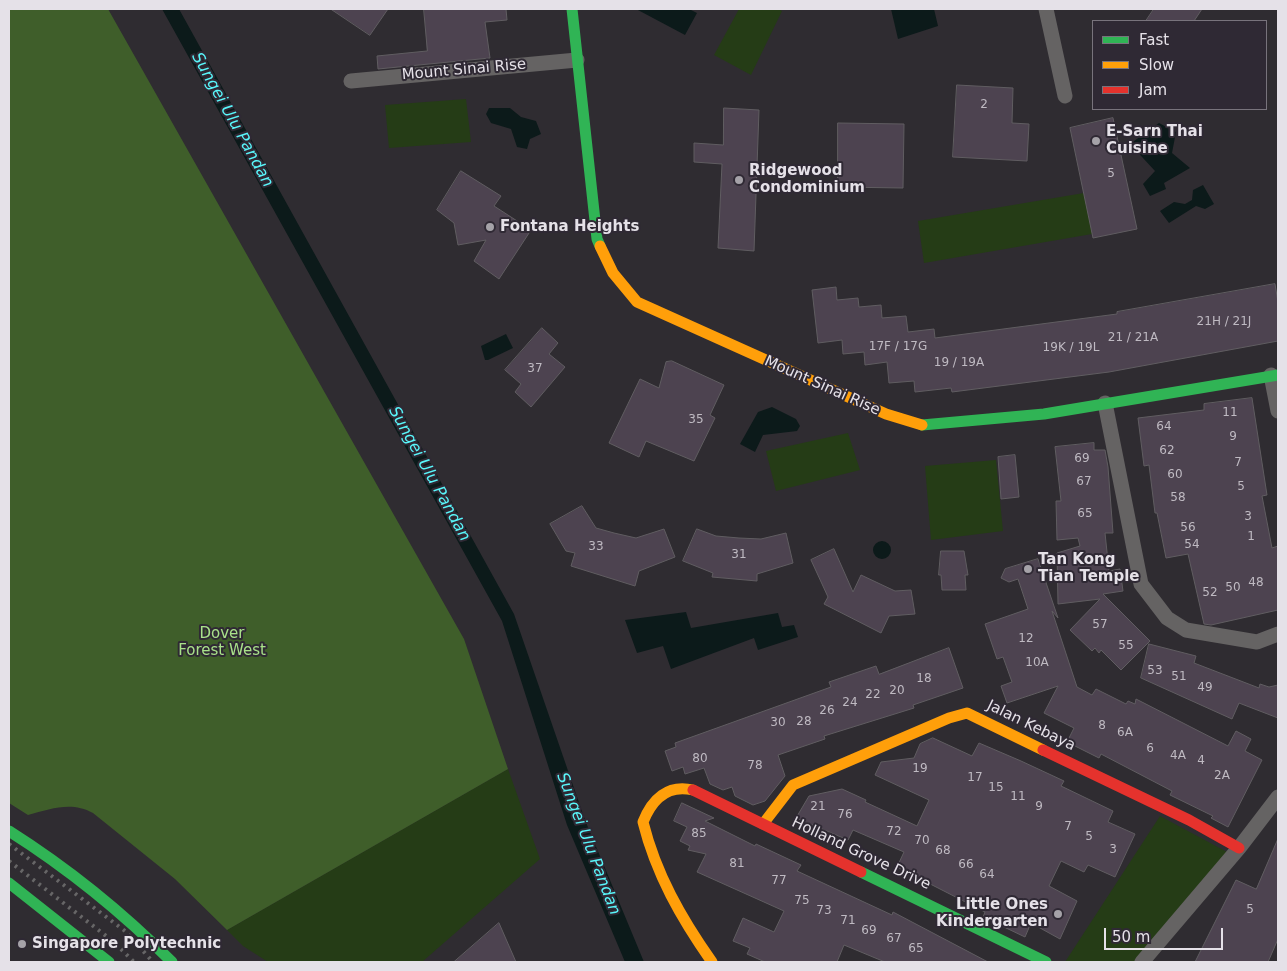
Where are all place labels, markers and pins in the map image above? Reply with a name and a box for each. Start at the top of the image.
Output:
place label: E-Sarn Thai Cuisine [1106,123,1203,158]
marker: E-Sarn Thai Cuisine [1090,135,1102,147]
place label: Ridgewood Condominium [749,162,865,197]
marker: Ridgewood Condominium [733,174,745,186]
place label: Fontana Heights [500,218,639,236]
marker: Fontana Heights [484,221,496,233]
place label: Tan Kong Tian Temple [1038,551,1139,586]
marker: Tan Kong Tian Temple [1022,563,1034,575]
place label: Little Ones Kindergarten [936,896,1048,931]
marker: Little Ones Kindergarten [1052,908,1064,920]
place label: Singapore Polytechnic [32,935,221,953]
marker: Singapore Polytechnic [16,938,28,950]

